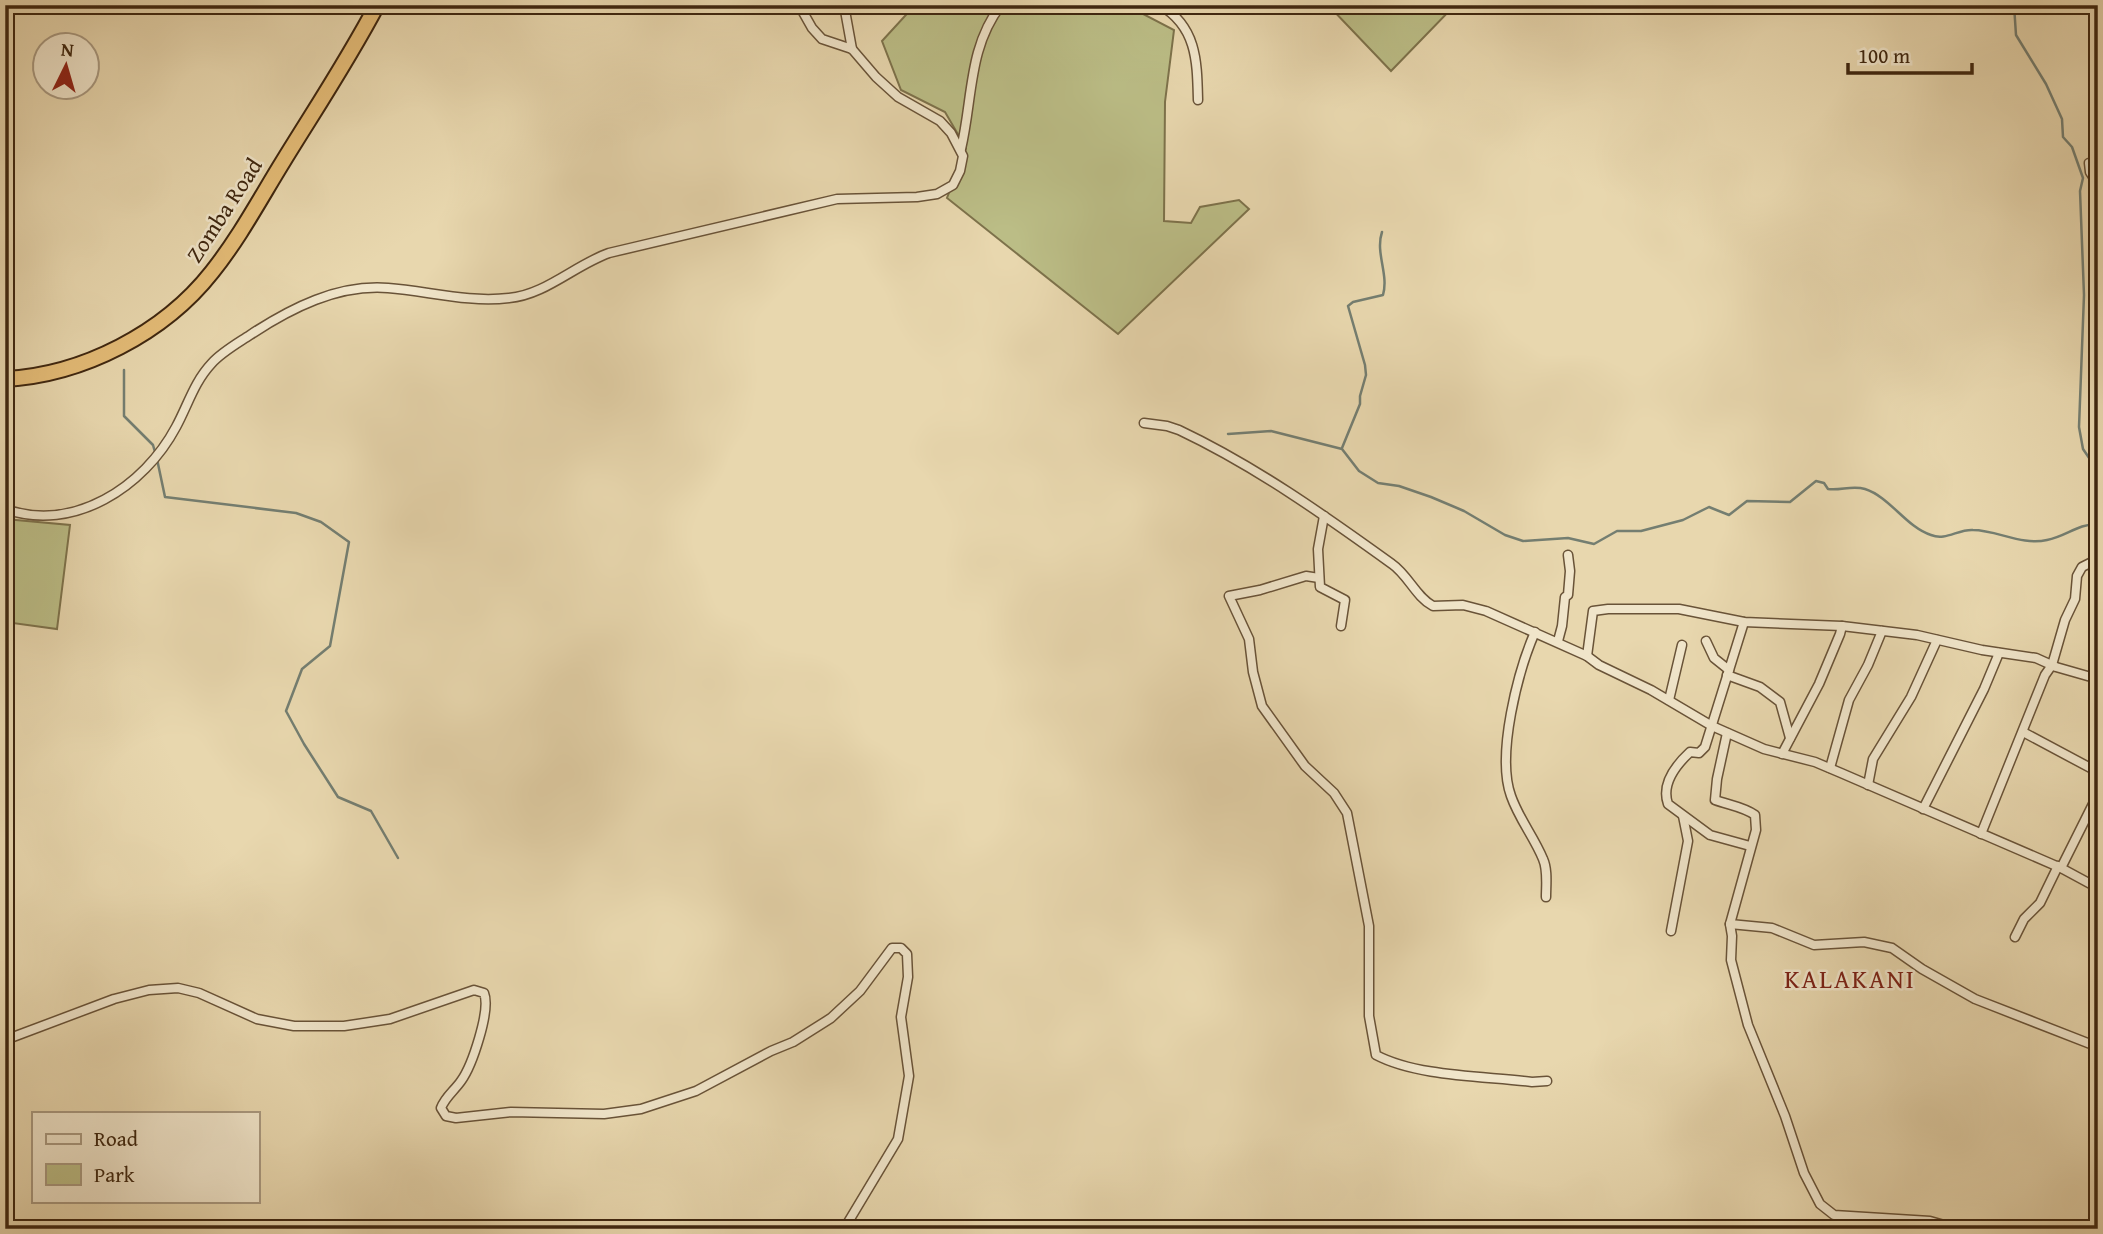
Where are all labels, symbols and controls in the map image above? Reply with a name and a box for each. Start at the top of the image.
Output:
north arrow [32,32,102,102]
scale bar [1848,32,1972,76]
text: N [60,35,75,64]
text: 100 m [1858,40,1910,71]
street label: Zomba Road [177,150,270,268]
district label: KALAKANI [1784,959,1916,998]
legend [32,1112,259,1202]
text: Road [94,1123,139,1154]
text: Park [94,1159,135,1190]

